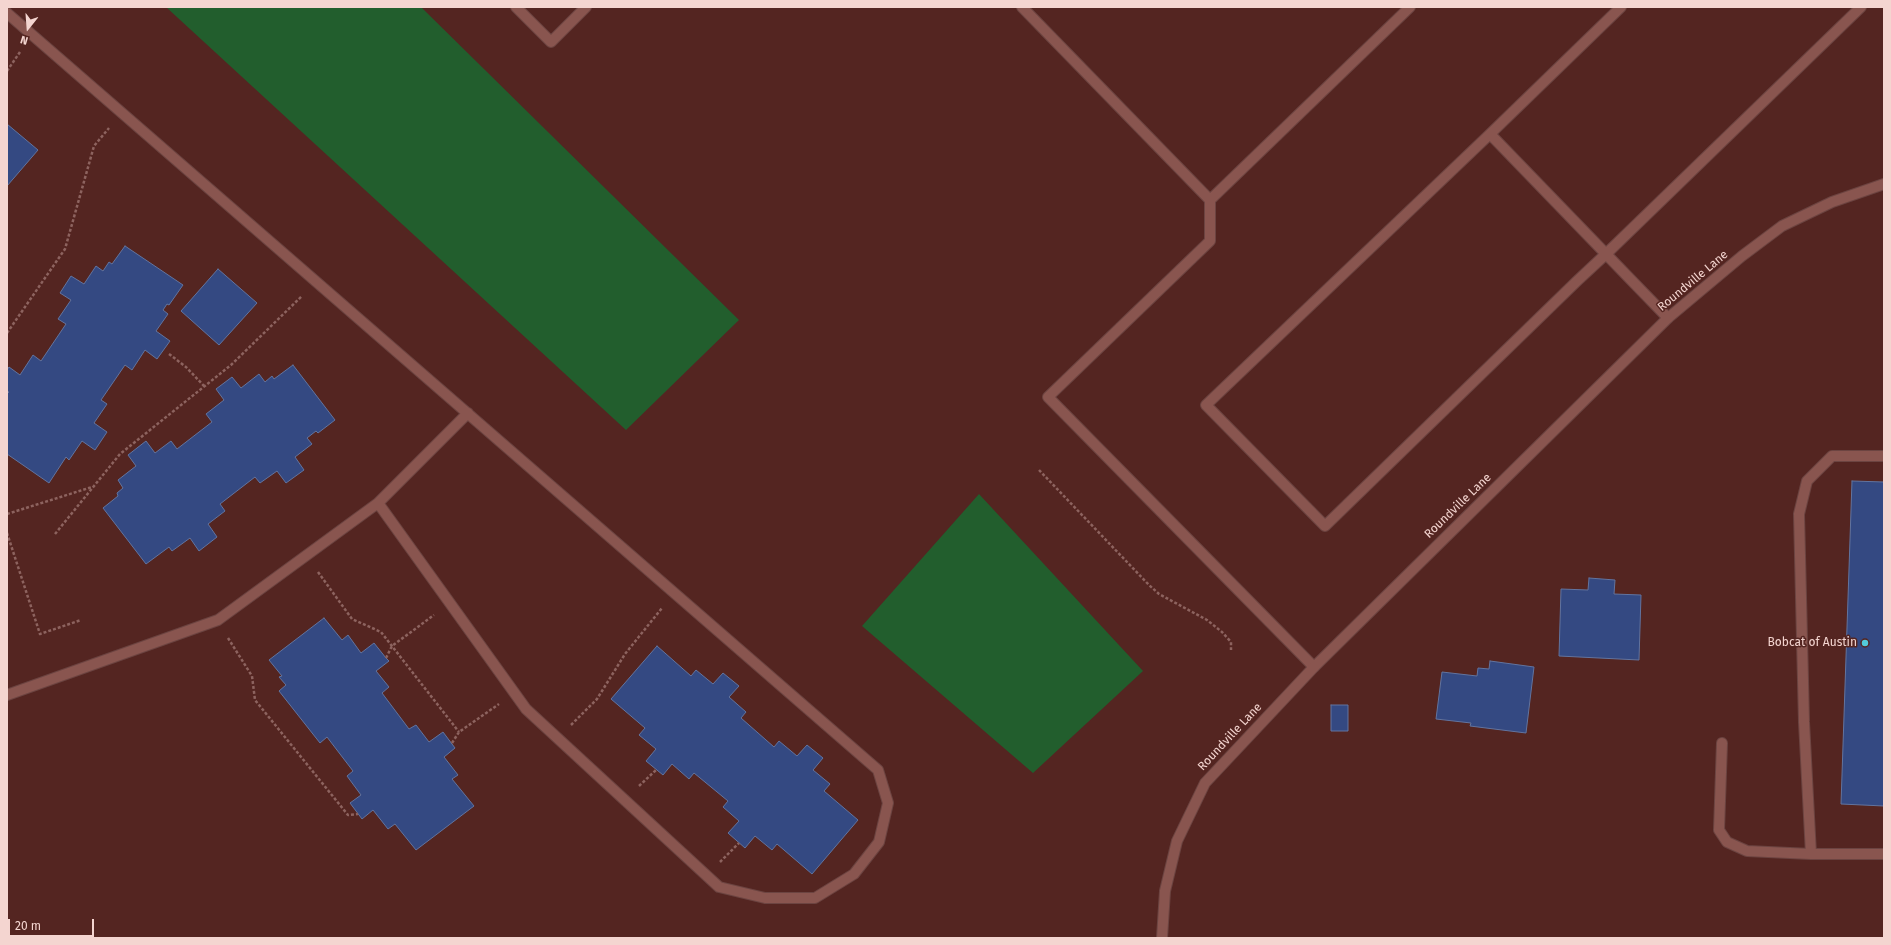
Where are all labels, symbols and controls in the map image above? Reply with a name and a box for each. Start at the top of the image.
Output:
north arrow [8,8,48,48]
text: N [19,33,30,47]
street label: Roundville Lane [1655,247,1731,315]
street label: Roundville Lane [1422,471,1494,541]
place label: Bobcat of Austin [1767,636,1857,650]
marker: Bobcat of Austin [1860,638,1870,648]
street label: Roundville Lane [1195,700,1265,774]
scale bar [10,911,96,937]
text: 20 m [15,919,41,933]

